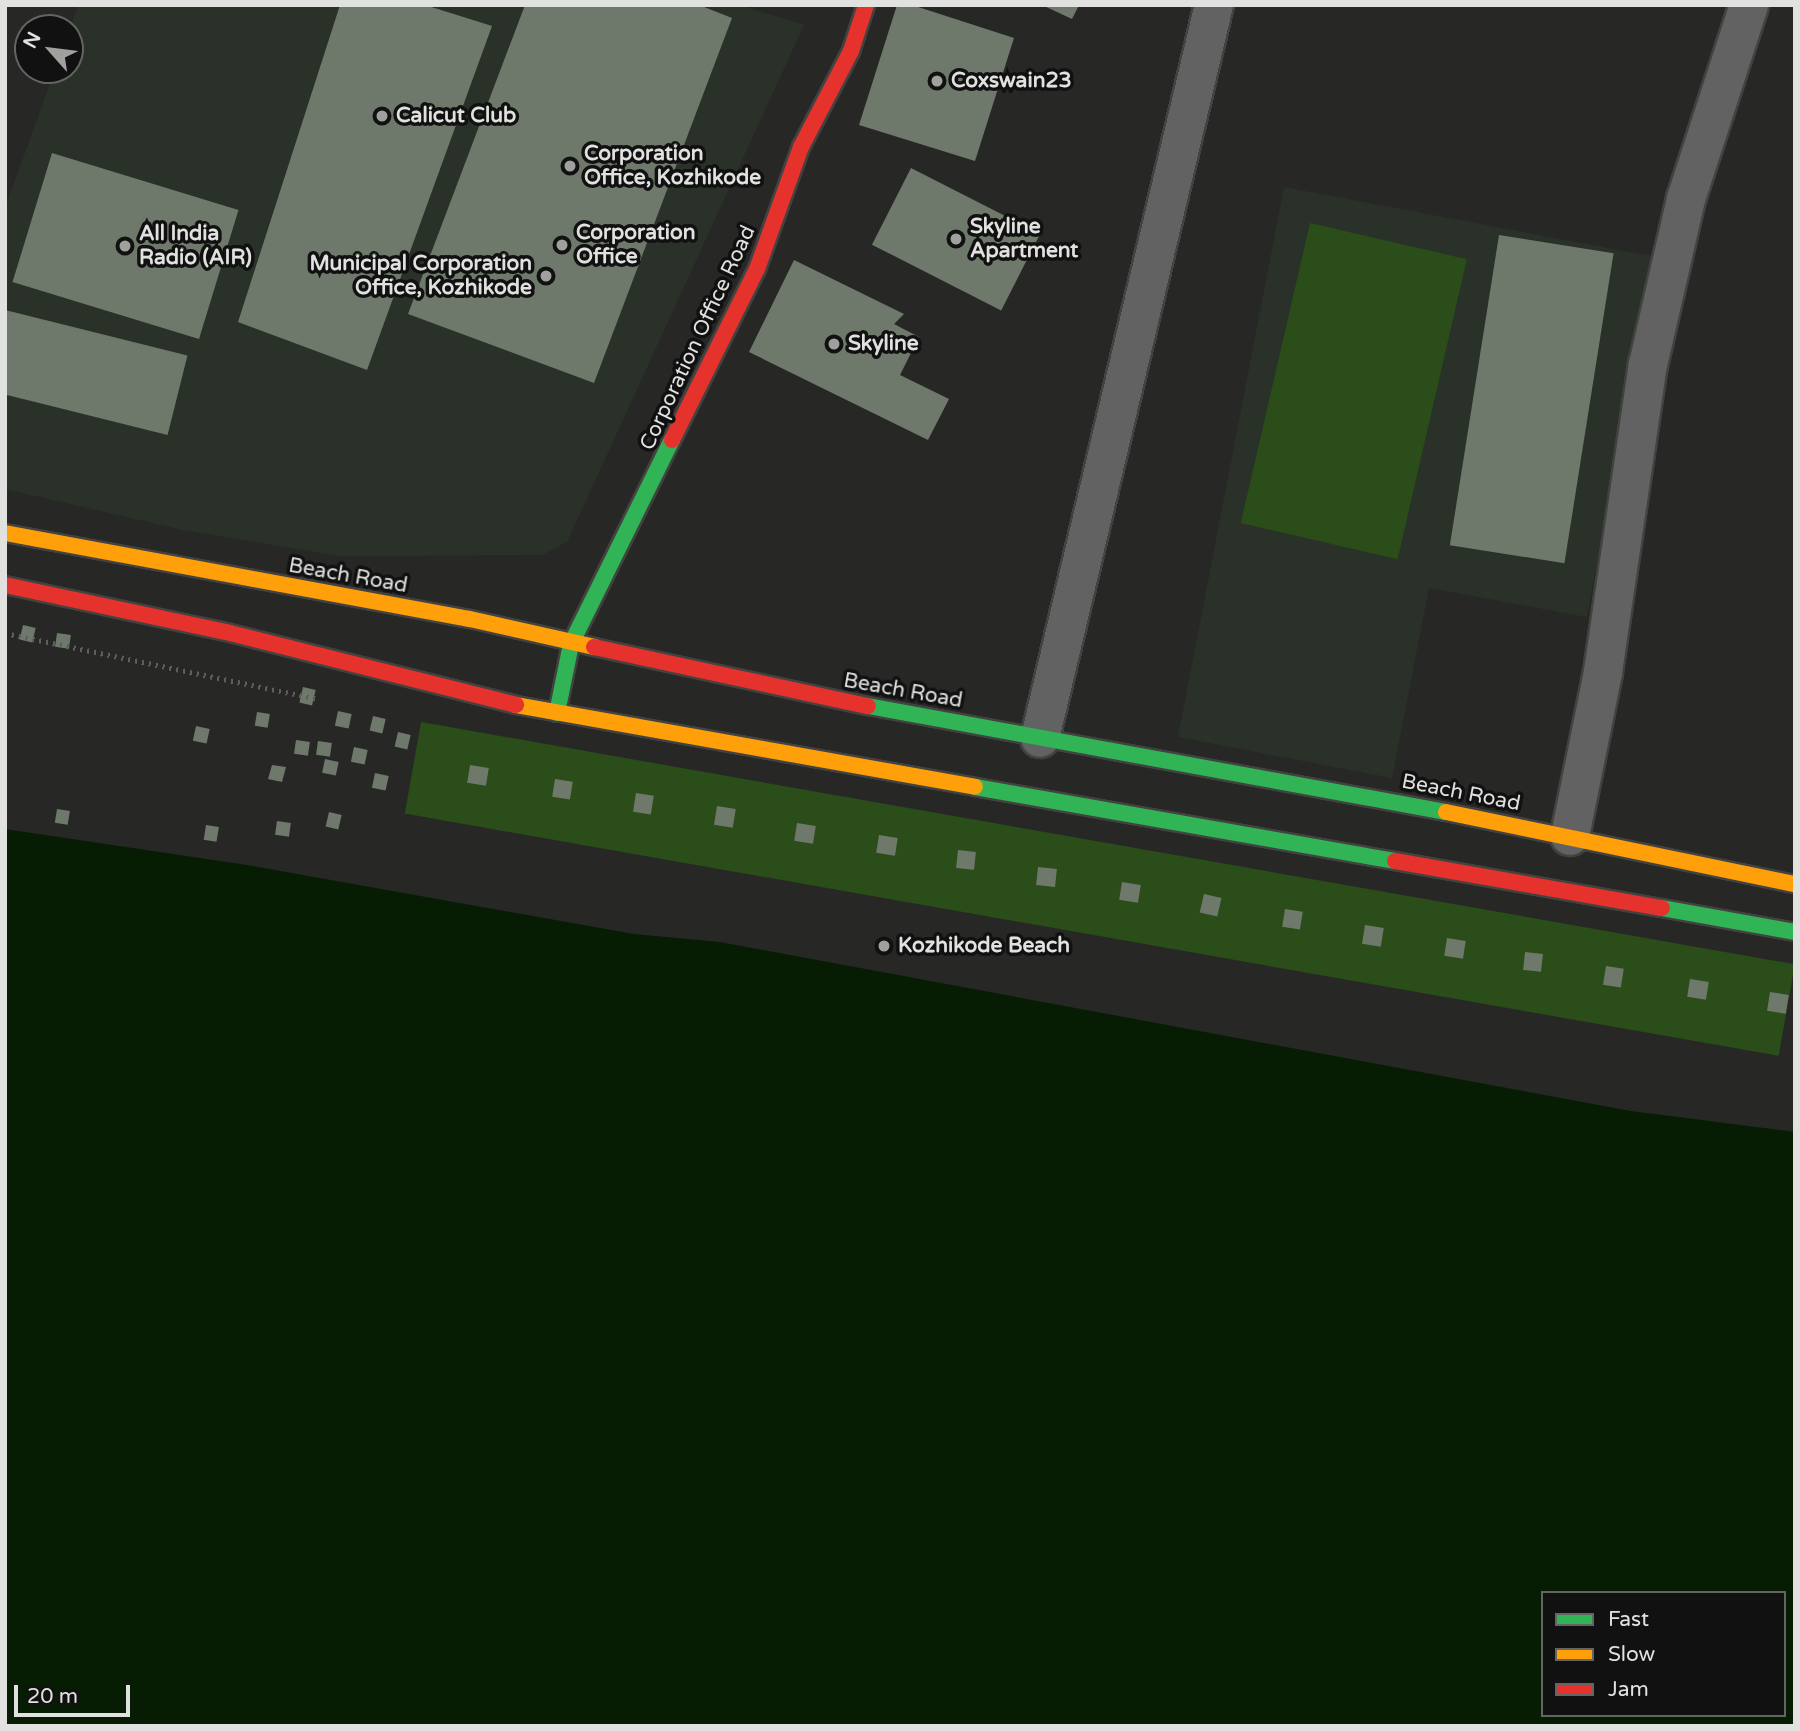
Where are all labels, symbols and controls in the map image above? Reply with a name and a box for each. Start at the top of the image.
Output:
north arrow [14,14,84,84]
text: N [19,28,46,52]
place label: Coxswain23 [951,68,1072,94]
marker: Coxswain23 [929,73,945,89]
place label: Calicut Club [396,103,516,129]
marker: Calicut Club [374,108,390,124]
place label: Corporation Office, Kozhikode [584,141,761,191]
marker: Corporation Office, Kozhikode [562,158,578,174]
place label: Skyline Apartment [970,214,1078,264]
place label: Corporation Office [576,220,695,270]
place label: All India Radio (AIR) [139,221,252,271]
street label: Corporation Office Road [635,222,761,454]
marker: Skyline Apartment [948,231,964,247]
marker: Corporation Office [554,237,570,253]
marker: All India Radio (AIR) [117,238,133,254]
place label: Municipal Corporation Office, Kozhikode [310,251,532,301]
marker: Municipal Corporation Office, Kozhikode [538,268,554,284]
place label: Skyline [848,331,919,357]
marker: Skyline [826,336,842,352]
street label: Beach Road [287,553,409,599]
street label: Beach Road [842,668,964,714]
street label: Beach Road [1400,769,1522,817]
place label: Kozhikode Beach [898,933,1070,959]
marker: Kozhikode Beach [876,938,892,954]
legend [1541,1591,1786,1717]
text: Fast [1608,1607,1649,1632]
text: Slow [1608,1642,1655,1667]
scale bar [18,1672,133,1716]
text: Jam [1608,1677,1649,1702]
text: 20 m [27,1684,78,1709]

